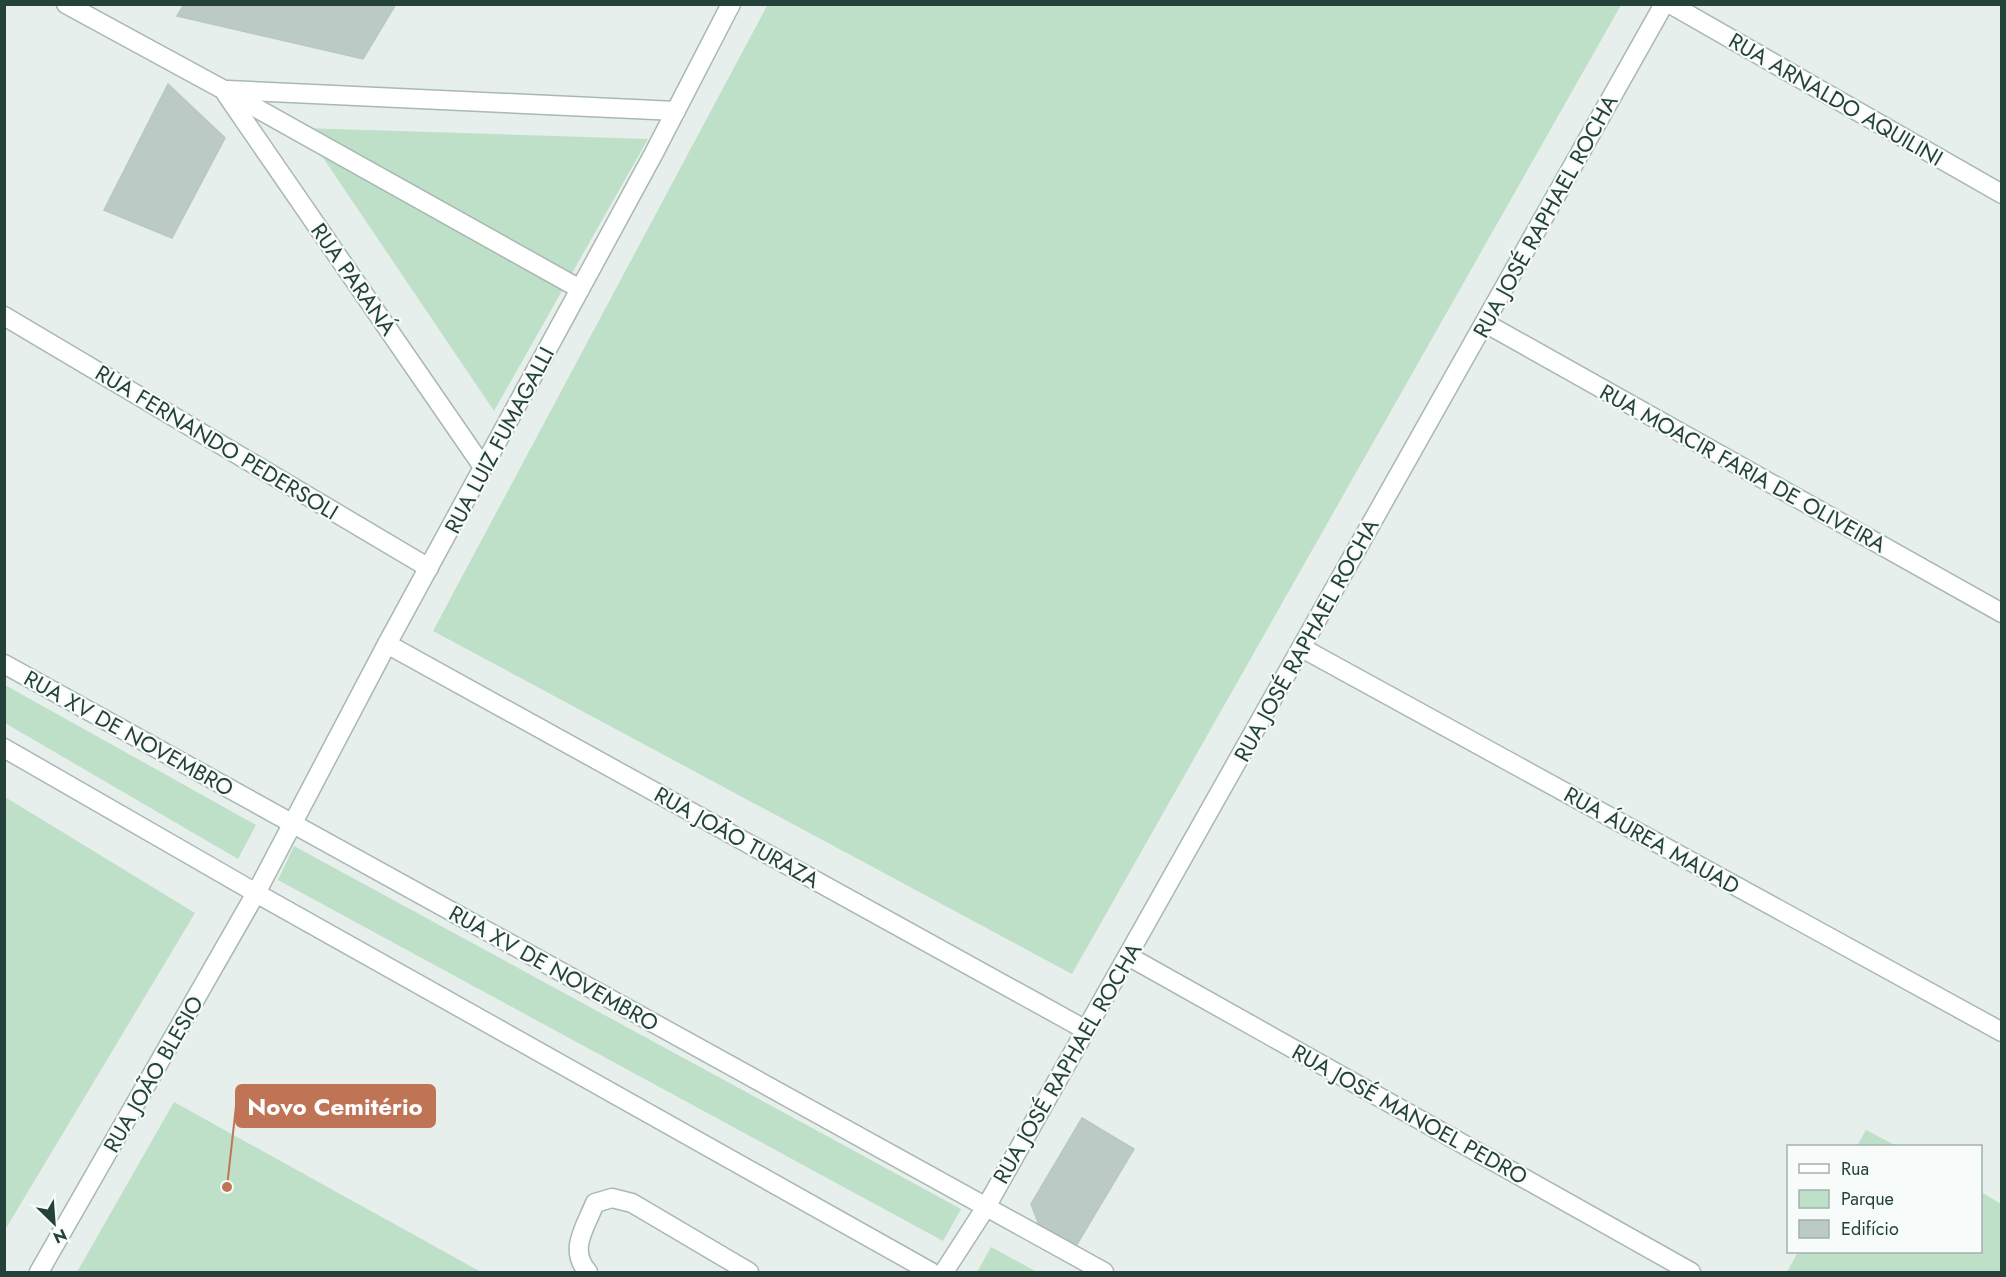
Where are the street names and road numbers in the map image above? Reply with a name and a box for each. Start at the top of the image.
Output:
street label: RUA ARNALDO AQUILINI [1723,24,1949,174]
street label: RUA JOSÉ RAPHAEL ROCHA [1465,88,1625,343]
street label: RUA PARANÁ [303,216,405,342]
street label: RUA LUIZ FUMAGALLI [436,341,562,539]
street label: RUA FERNANDO PEDERSOLI [89,357,345,527]
street label: RUA MOACIR FARIA DE OLIVEIRA [1594,376,1892,561]
street label: RUA JOSÉ RAPHAEL ROCHA [1226,512,1386,767]
street label: RUA XV DE NOVEMBRO [18,662,240,804]
street label: RUA JOÃO TURAZA [649,778,826,896]
street label: RUA ÁUREA MAUAD [1558,778,1746,902]
street label: RUA XV DE NOVEMBRO [443,897,665,1039]
street label: RUA JOSÉ RAPHAEL ROCHA [985,936,1149,1189]
street label: RUA JOÃO BLESIO [95,990,211,1158]
street label: RUA JOSÉ MANOEL PEDRO [1286,1036,1534,1192]

